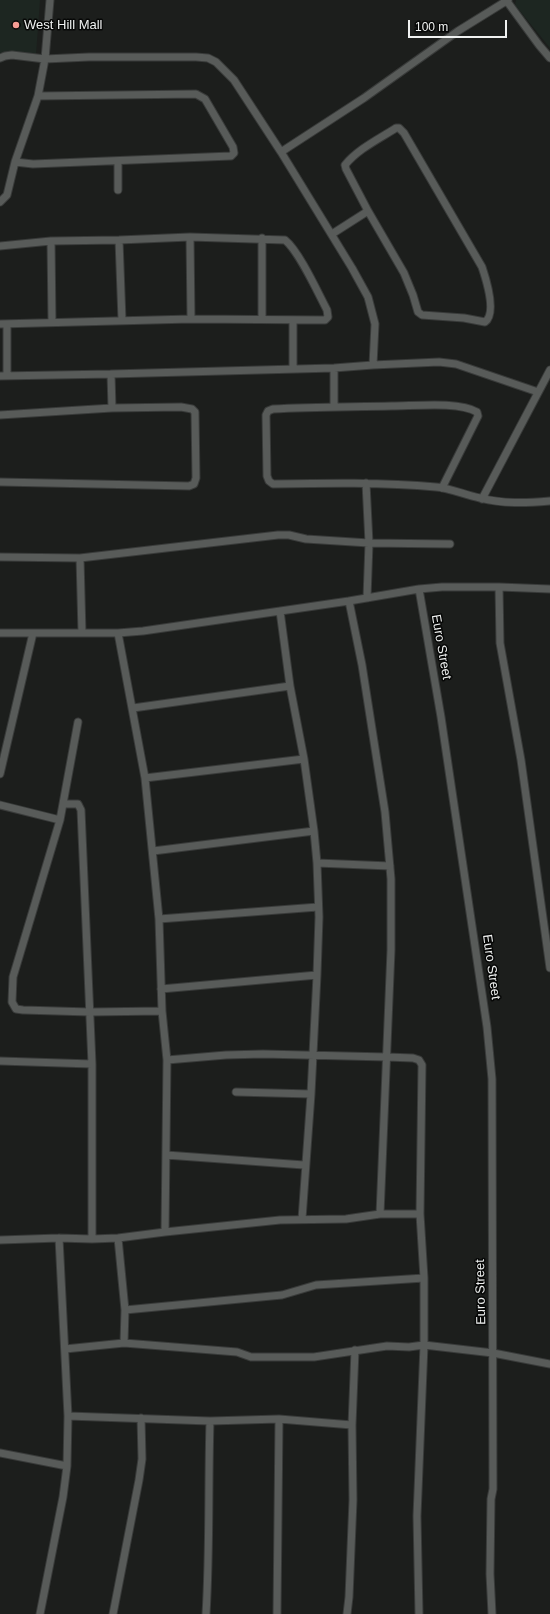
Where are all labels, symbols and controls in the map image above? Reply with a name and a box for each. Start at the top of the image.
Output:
scale bar [410,12,509,38]
place label: West Hill Mall [24,17,102,33]
marker: West Hill Mall [11,20,21,30]
text: 100 m [415,20,448,34]
street label: Euro Street [428,613,454,681]
street label: Euro Street [479,933,503,1001]
street label: Euro Street [473,1259,489,1325]

